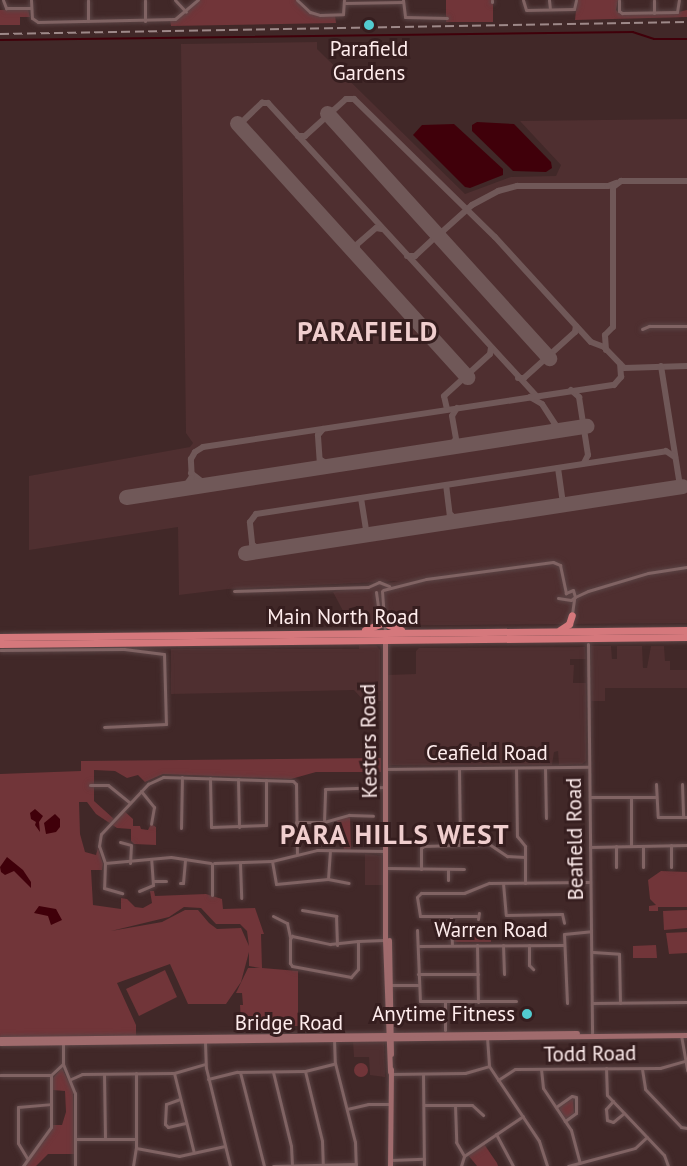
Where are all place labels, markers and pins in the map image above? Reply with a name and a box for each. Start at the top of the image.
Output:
marker: Parafield Gardens [360,16,378,34]
place label: Parafield Gardens [330,36,408,86]
place label: Anytime Fitness [372,1001,515,1027]
marker: Anytime Fitness [520,1007,534,1021]

